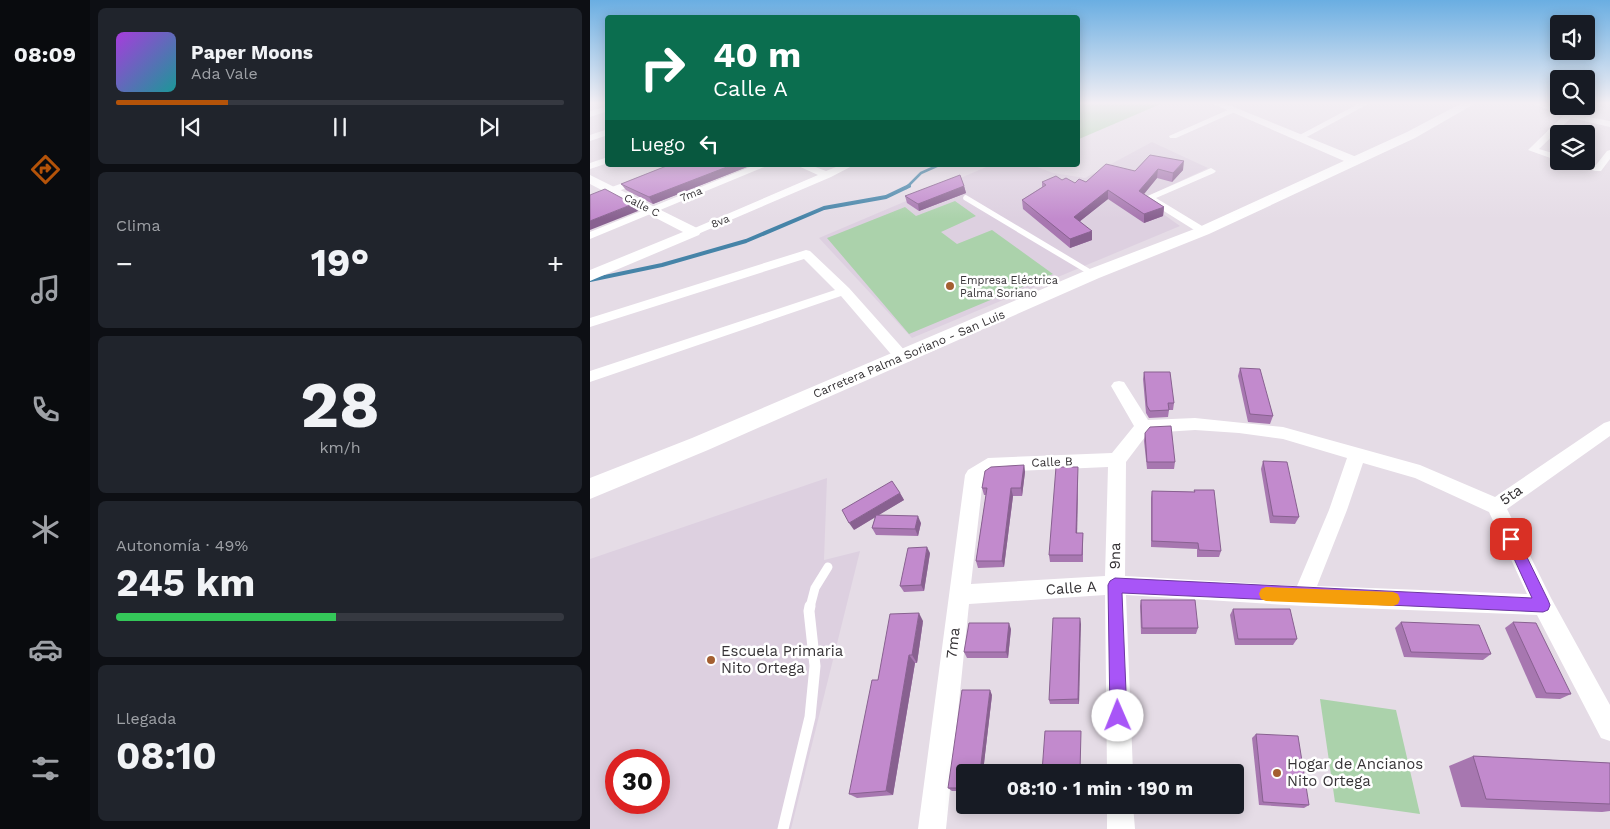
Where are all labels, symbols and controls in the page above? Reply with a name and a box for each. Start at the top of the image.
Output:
map controls [1550,15,1595,170]
button: sound [1550,15,1595,60]
text: 40 m [713,34,801,76]
icon: right [630,35,695,100]
text: Paper Moons [191,41,313,64]
text: 08:09 [14,42,76,67]
text: Ada Vale [191,64,258,83]
button: search [1550,70,1595,115]
text: Calle A [713,76,788,101]
icon: previous [177,113,205,141]
icon: pause [326,113,354,141]
icon: next [475,113,503,141]
button: layers [1550,125,1595,170]
icon: left [695,130,723,158]
text: Luego [630,133,685,156]
icon: directions [28,152,63,187]
street label: 7ma [678,184,704,205]
street label: Calle C [622,191,662,220]
street label: 8va [709,212,731,231]
text: Clima [116,216,160,235]
text: 19° [311,241,369,285]
text: − [116,247,133,280]
text: + [547,247,564,280]
icon: music [28,272,63,307]
place label: Empresa Eléctrica Palma Soriano [960,274,1058,300]
marker: Empresa Eléctrica Palma Soriano [944,280,956,292]
street label: Carretera Palma Soriano - San Luis [811,307,1007,401]
text: 28 [300,367,380,443]
icon: phone [28,392,63,427]
text: km/h [319,438,361,457]
street label: Calle B [1031,454,1073,470]
street label: 5ta [1496,481,1526,509]
icon: climate [28,512,63,547]
pin [1490,518,1532,560]
icon: arrive [1497,525,1525,553]
text: Autonomía · 49% [116,536,248,555]
street label: 9na [1106,542,1124,570]
text: 245 km [116,561,255,605]
street label: Calle A [1045,577,1097,599]
street label: 7ma [942,626,964,659]
icon: car [28,632,63,667]
place label: Escuela Primaria Nito Ortega [721,642,844,677]
marker: Escuela Primaria Nito Ortega [705,654,717,666]
position arrow [1091,689,1143,741]
text: Llegada [116,709,176,728]
text: 08:10 [116,734,217,778]
speed limit sign: 30 [605,749,670,814]
icon: filters [28,751,63,786]
place label: Hogar de Ancianos Nito Ortega [1287,755,1423,790]
marker: Hogar de Ancianos Nito Ortega [1271,767,1283,779]
text: 08:10 · 1 min · 190 m [1007,777,1193,800]

